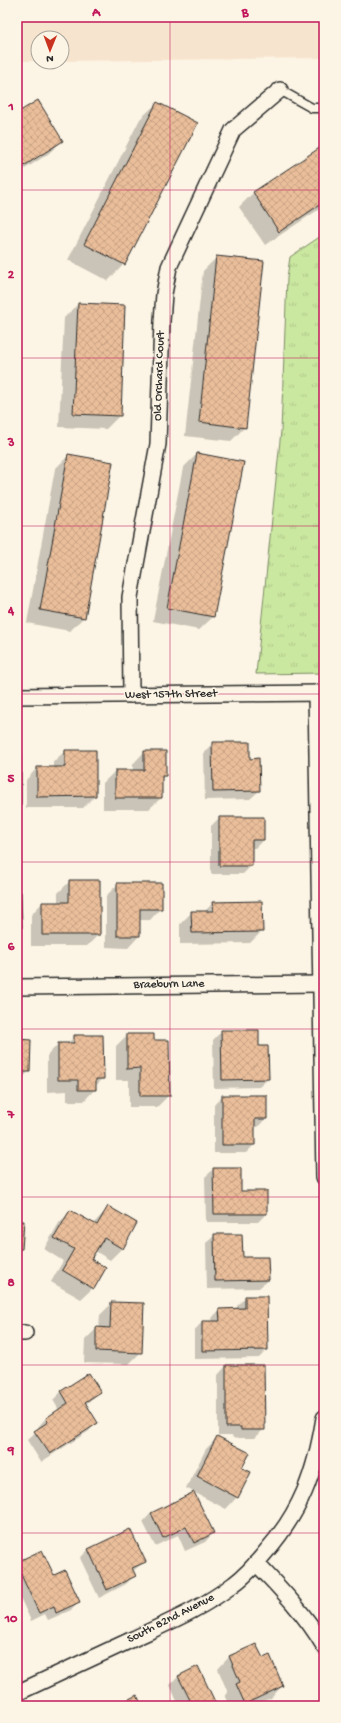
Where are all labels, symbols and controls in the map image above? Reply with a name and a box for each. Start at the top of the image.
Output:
text: A [91,6,101,21]
text: B [241,6,250,21]
north arrow [30,30,70,70]
text: N [46,52,54,64]
text: 1 [7,100,14,115]
text: 2 [8,268,15,283]
street label: Old Orchard Court [151,330,169,421]
text: 3 [7,436,15,451]
text: 4 [7,604,15,619]
street label: West 157th Street [125,687,218,703]
text: 5 [8,772,15,787]
text: 6 [8,940,15,955]
street label: Braeburn Lane [132,977,205,993]
text: 7 [7,1108,16,1123]
text: 8 [7,1276,15,1291]
text: 9 [7,1444,15,1459]
street label: South 82nd Avenue [125,1591,218,1647]
text: 10 [4,1612,18,1627]

